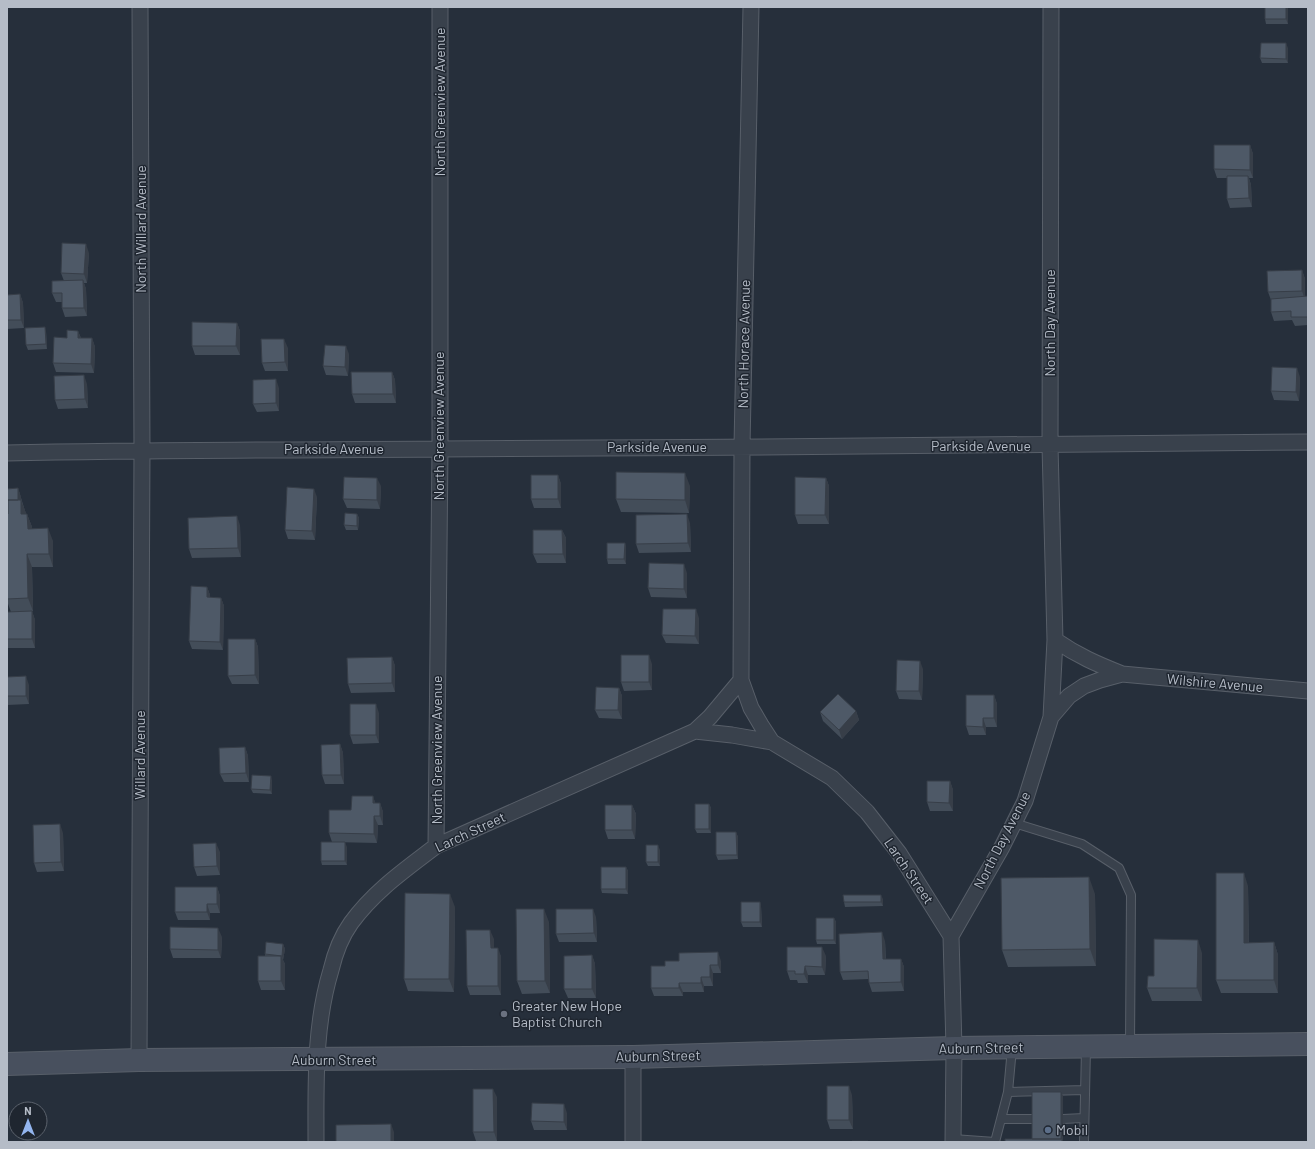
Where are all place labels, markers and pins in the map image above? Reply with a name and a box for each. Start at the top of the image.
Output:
place label: Greater New Hope Baptist Church [512,997,622,1030]
marker: Greater New Hope Baptist Church [499,1009,509,1019]
place label: Mobil [1056,1121,1088,1138]
marker: Mobil [1043,1125,1053,1135]

